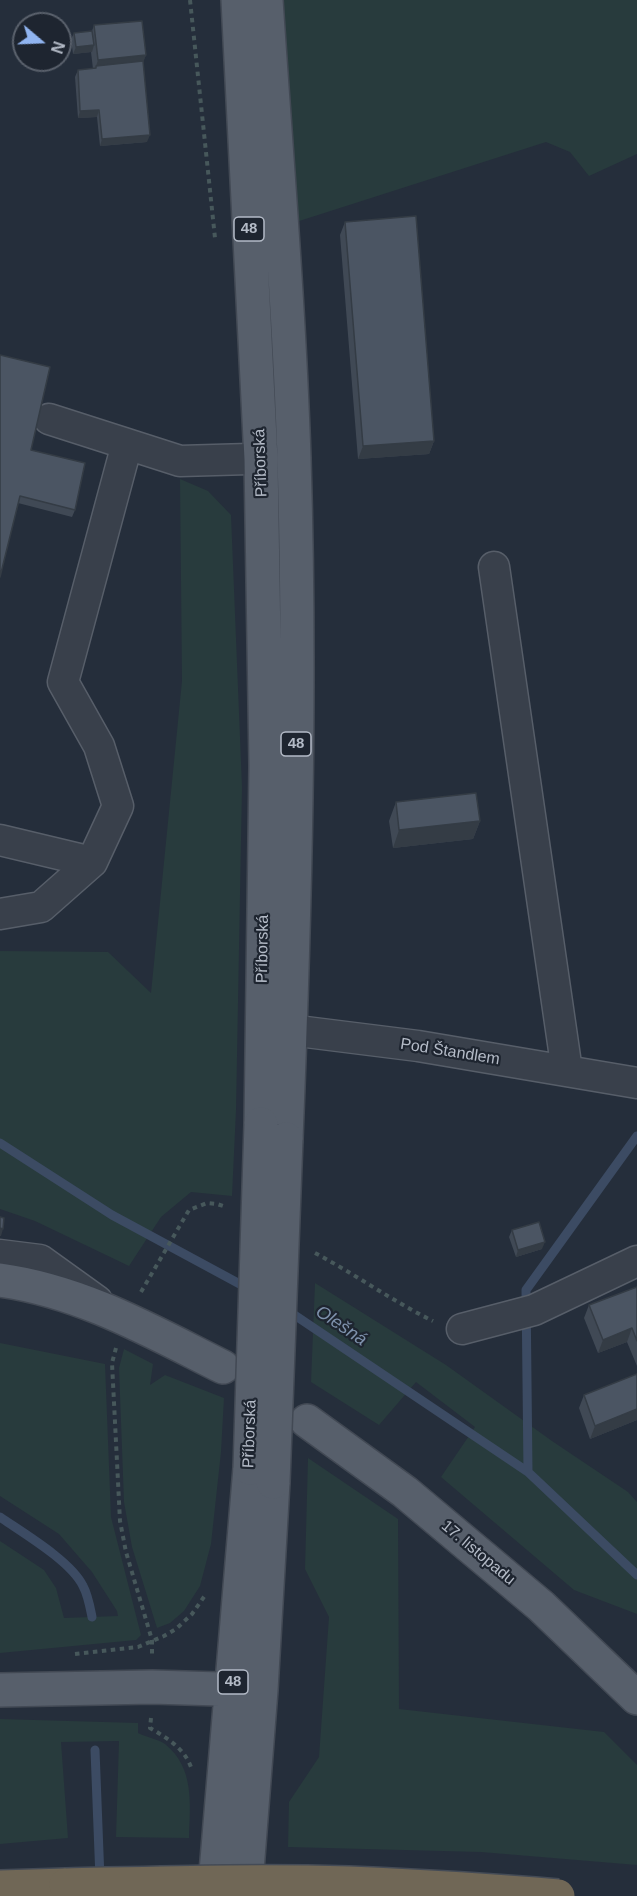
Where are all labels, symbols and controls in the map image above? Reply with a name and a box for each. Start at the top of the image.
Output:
north arrow [12,12,72,72]
text: N [48,39,68,56]
road number: 48 [234,217,264,241]
street label: Příborská [250,428,272,498]
road number: 48 [281,732,311,756]
street label: Příborská [253,915,273,983]
street label: Pod Štandlem [399,1035,501,1069]
water label: Olešná [311,1301,371,1351]
street label: Příborská [239,1399,261,1469]
street label: 17. listopadu [437,1516,519,1590]
road number: 48 [218,1670,248,1694]

